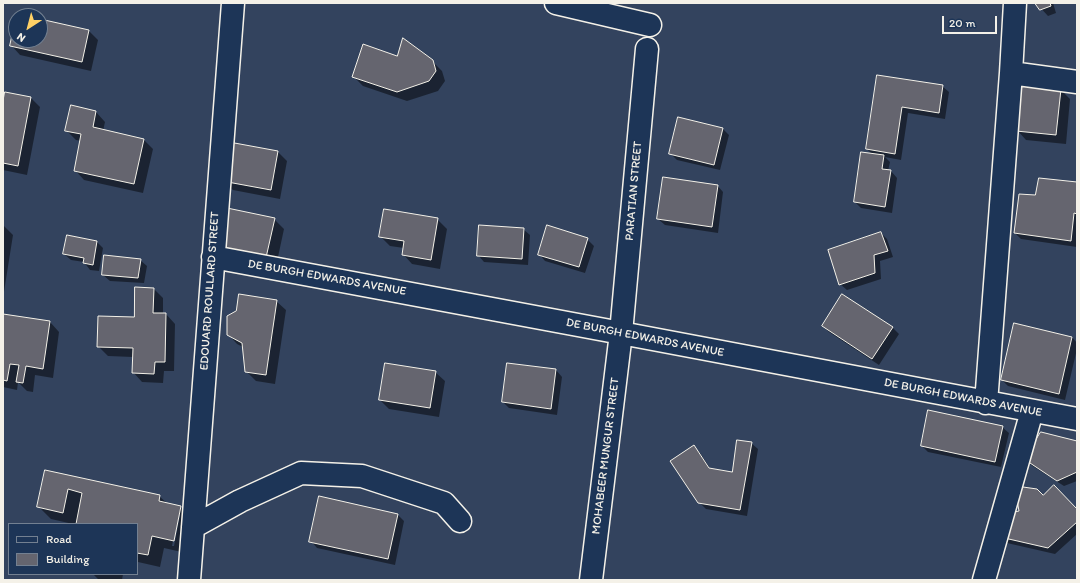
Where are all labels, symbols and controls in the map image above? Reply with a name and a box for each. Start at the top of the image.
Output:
north arrow [8,8,48,48]
scale bar [944,8,999,34]
text: 20 m [949,16,976,30]
text: N [14,30,28,45]
street label: PARATIAN STREET [622,141,646,241]
street label: EDOUARD ROULLARD STREET [197,211,223,371]
street label: DE BURGH EDWARDS AVENUE [247,257,407,299]
street label: DE BURGH EDWARDS AVENUE [565,316,725,360]
street label: DE BURGH EDWARDS AVENUE [883,376,1043,420]
street label: MOHABEER MUNGUR STREET [589,377,623,535]
legend [8,523,138,575]
text: Road [46,532,72,546]
text: Building [46,552,89,566]

